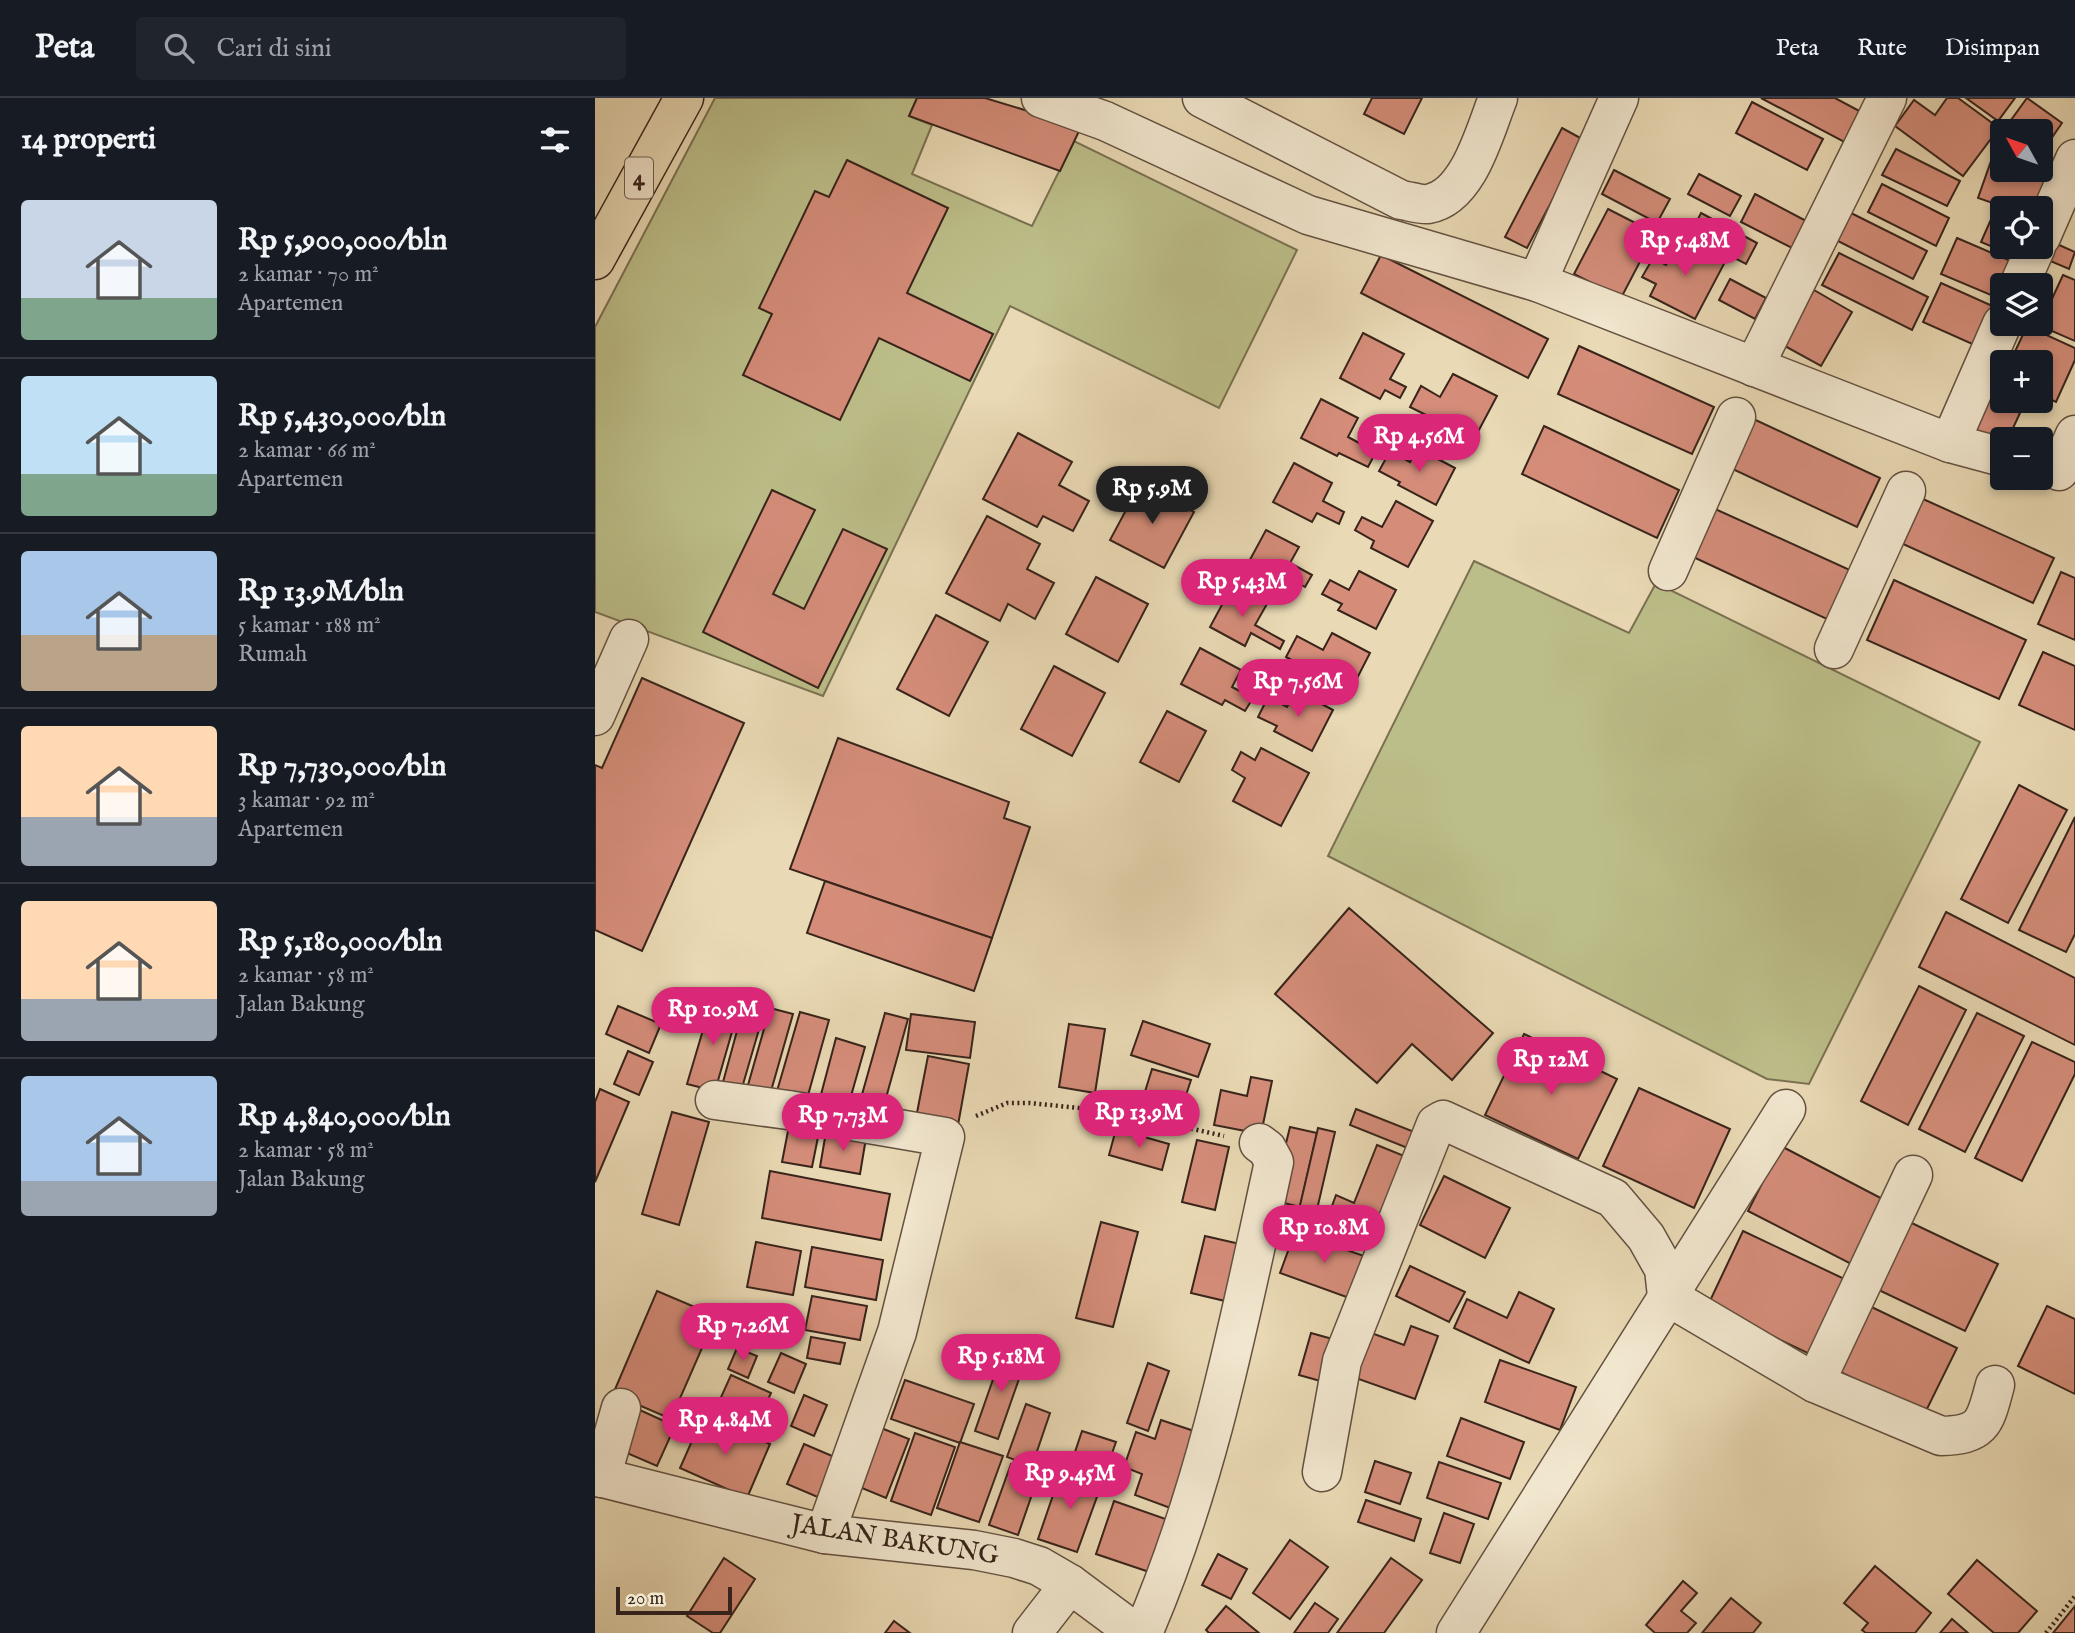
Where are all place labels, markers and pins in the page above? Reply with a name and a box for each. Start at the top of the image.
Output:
pin: Rp 5.48M [1613,218,1757,278]
pin: Rp 4.56M [1347,414,1491,474]
pin: Rp 5.9M [1087,466,1217,526]
pin: Rp 5.43M [1170,560,1314,619]
pin: Rp 7.56M [1226,660,1370,719]
pin: Rp 10.9M [641,988,785,1047]
pin: Rp 12M [1494,1038,1608,1097]
pin: Rp 13.9M [1067,1090,1211,1150]
pin: Rp 7.73M [771,1094,915,1153]
pin: Rp 10.8M [1252,1206,1396,1265]
pin: Rp 7.26M [671,1304,815,1363]
pin: Rp 5.18M [929,1334,1073,1394]
pin: Rp 4.84M [653,1398,797,1457]
pin: Rp 9.45M [998,1452,1142,1511]

